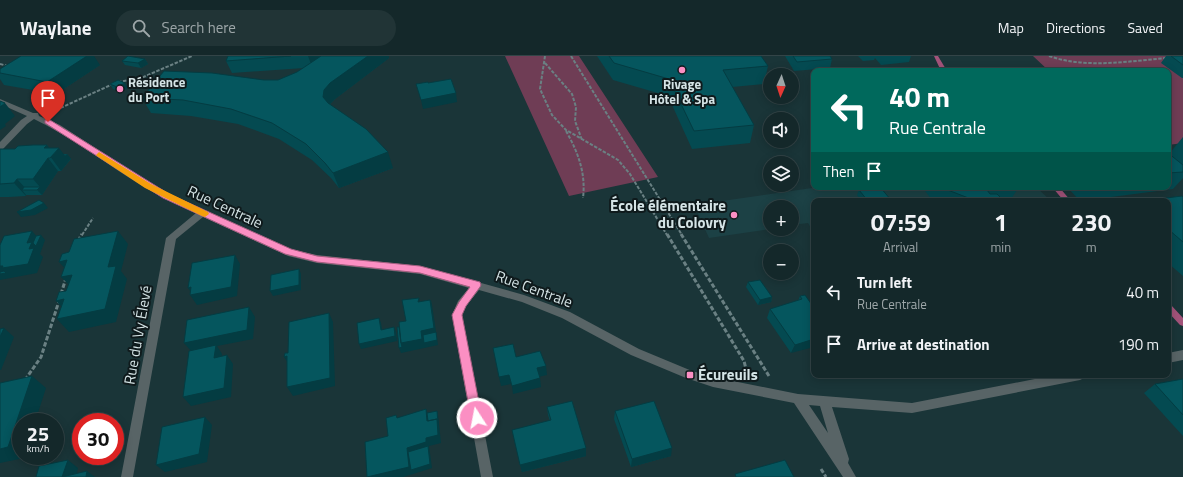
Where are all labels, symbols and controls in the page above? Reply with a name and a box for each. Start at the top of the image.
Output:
search box [116,10,396,46]
text: Waylane [20,13,92,42]
text: Search here [162,16,236,39]
icon: search [130,17,152,39]
text: Map [998,17,1024,38]
text: Directions [1046,17,1105,38]
text: Saved [1127,17,1163,38]
marker: Rivage Hôtel & Spa [677,65,687,75]
north arrow [763,68,799,104]
map controls [763,68,799,280]
place label: Résidence du Port [128,72,186,107]
place label: Rivage Hôtel & Spa [649,74,715,109]
text: 40 m [889,75,950,118]
pin [31,81,65,122]
marker: Résidence du Port [115,84,125,94]
icon: left [823,84,875,136]
icon: arrive [37,87,59,109]
button: sound [763,112,799,148]
text: Rue Centrale [889,114,986,141]
button: layers [763,156,799,192]
text: Then [823,160,855,183]
icon: arrive [863,160,885,182]
street label: Rue Centrale [184,179,267,234]
place label: École élémentaire du Colovry [610,194,726,234]
button: + [763,200,799,236]
text: 07:59 [871,204,931,240]
text: 1 [994,204,1008,240]
text: 230 [1071,204,1111,240]
marker: École élémentaire du Colovry [729,210,739,220]
text: Arrival [883,237,918,257]
text: min [990,237,1011,257]
text: m [1086,237,1097,257]
button: − [763,244,799,280]
street label: Rue Centrale [492,264,576,313]
text: Turn left [857,271,912,294]
icon: left [823,281,845,303]
text: 40 m [1126,281,1159,304]
street label: Rue du Vy Élevé [117,284,158,386]
text: Rue Centrale [857,294,927,314]
icon: arrive [823,333,845,355]
text: Arrive at destination [857,333,990,356]
text: 190 m [1118,333,1159,356]
place label: Écureuils [698,363,758,386]
marker: Écureuils [685,370,695,380]
position arrow [456,397,498,439]
speed limit sign: 30 [72,413,124,465]
text: 25 [27,418,49,449]
text: km/h [27,441,49,456]

